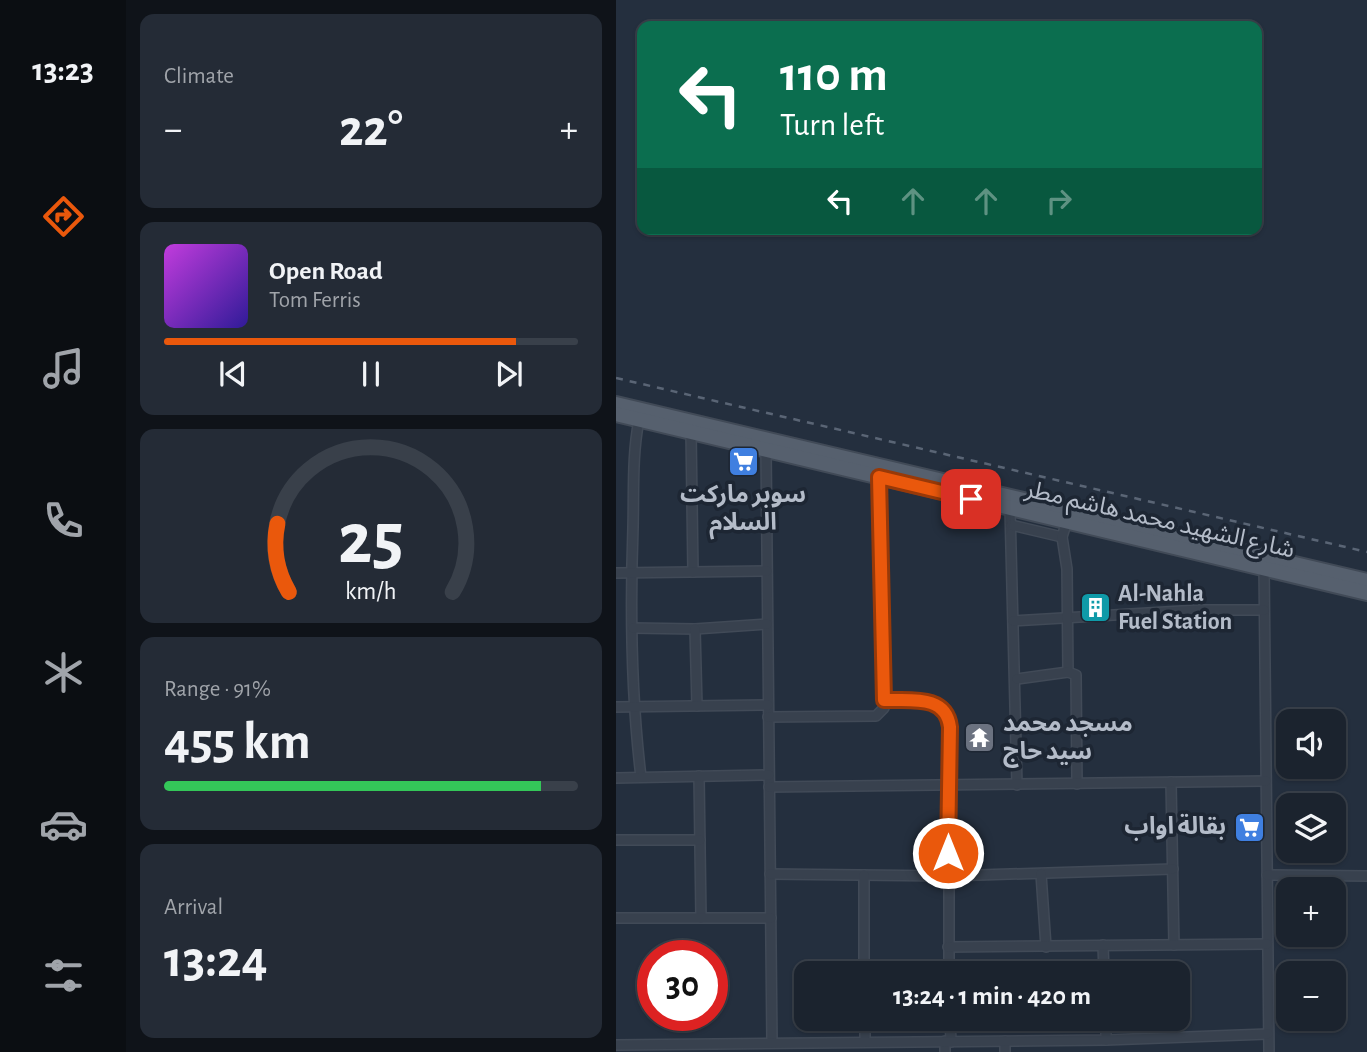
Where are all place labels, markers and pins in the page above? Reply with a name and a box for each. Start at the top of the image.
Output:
supermarket icon: سوبر ماركت السلام [726,444,760,478]
pin [941,469,1001,529]
place label: سوبر ماركت السلام [680,483,806,540]
place label: Al-Nahla Fuel Station [1118,582,1232,634]
building icon: Al-Nahla Fuel Station [1078,591,1112,625]
place label: مسجد محمد سيد حاج [1003,712,1133,768]
temple icon: مسجد محمد سيد حاج [963,721,997,755]
supermarket icon: بقالة اواب [1232,810,1266,844]
place label: بقالة اواب [1124,813,1226,841]

